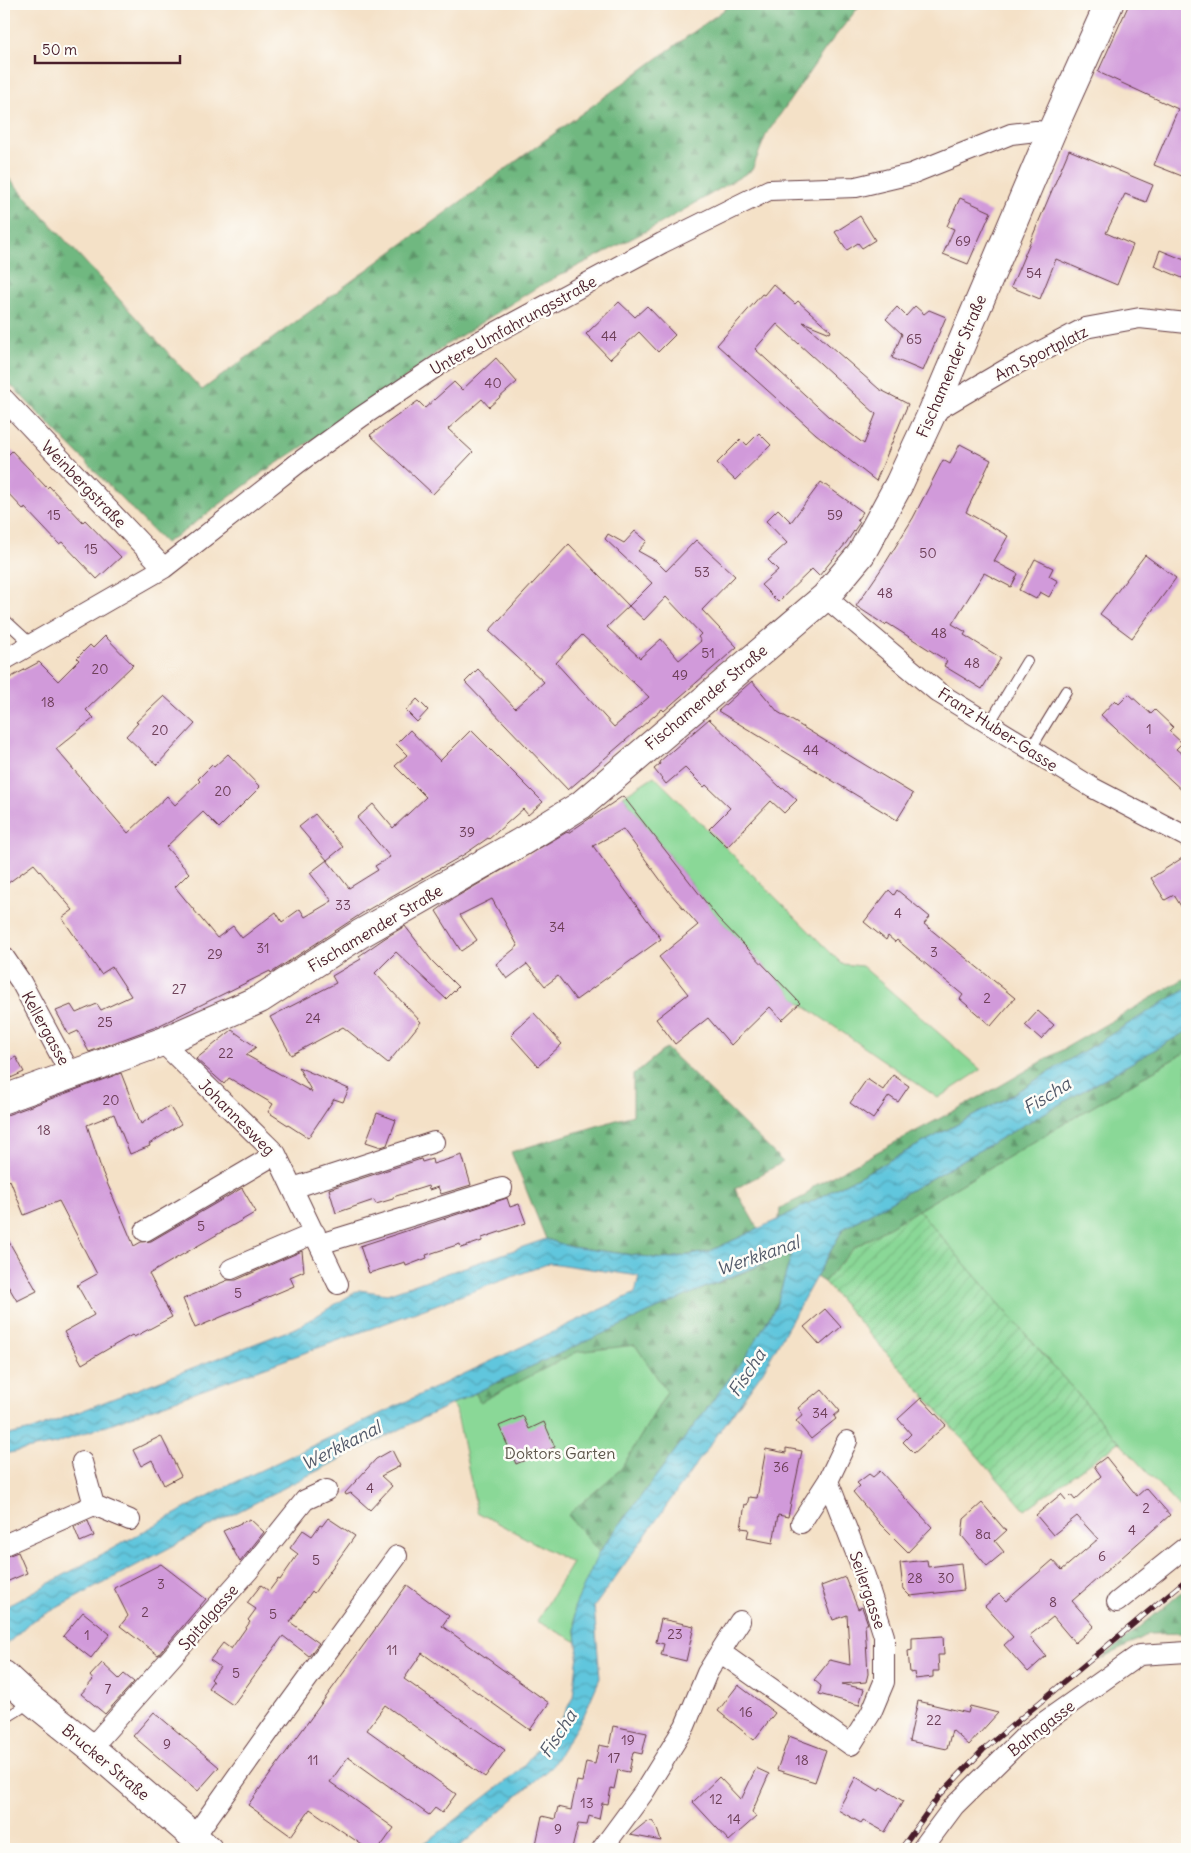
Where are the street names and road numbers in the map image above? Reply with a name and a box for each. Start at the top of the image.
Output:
street label: Untere Umfahrungsstraße [426,271,600,379]
street label: Fischamender Straße [912,291,990,441]
street label: Am Sportplatz [991,321,1091,385]
street label: Weinbergstraße [37,436,131,532]
street label: Fischamender Straße [641,640,771,754]
street label: Franz Huber-Gasse [934,683,1062,775]
street label: Fischamender Straße [304,880,446,976]
street label: Kellergasse [17,988,75,1068]
street label: Johannesweg [195,1075,279,1159]
street label: Seilergasse [845,1548,891,1632]
street label: Spitalgasse [174,1580,242,1654]
street label: Bahngasse [1004,1696,1078,1760]
street label: Brucker Straße [58,1720,154,1804]

